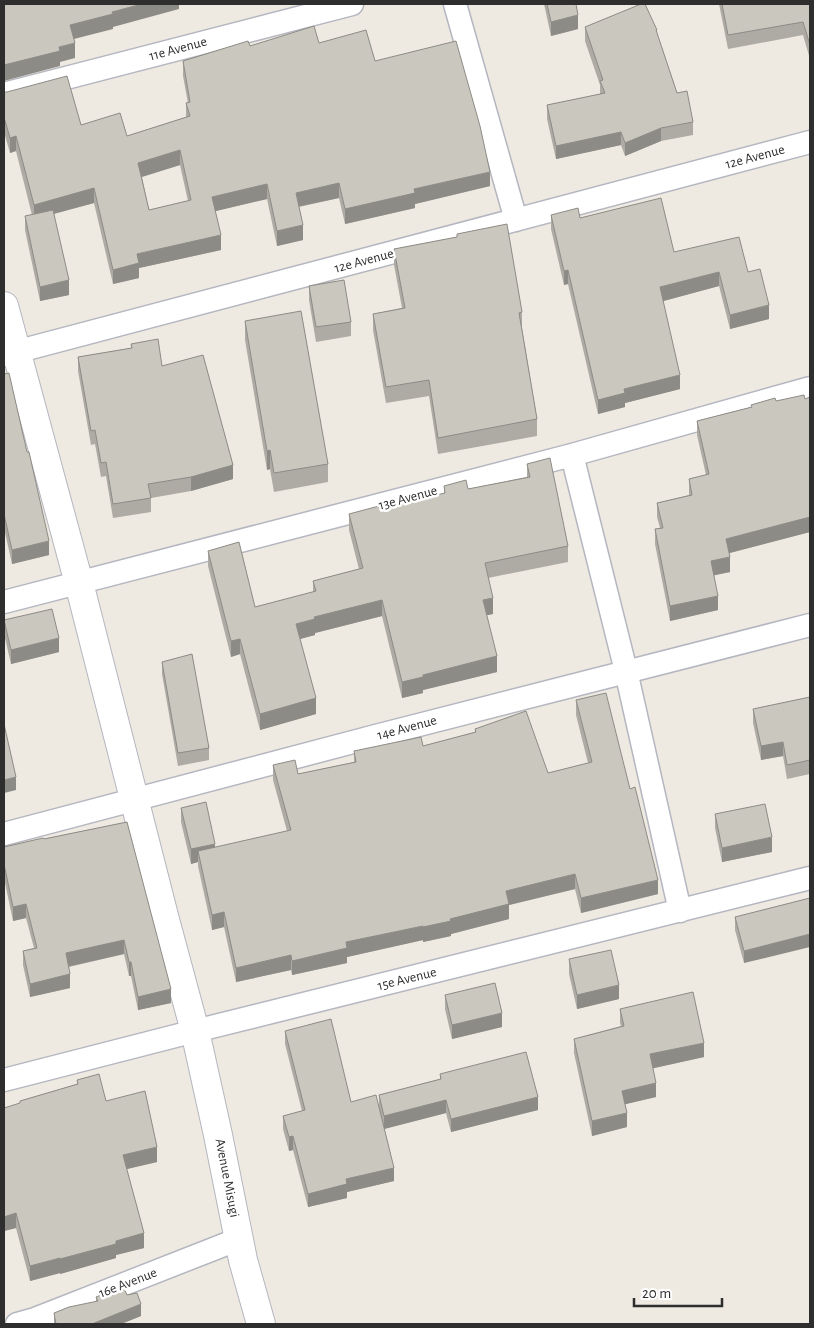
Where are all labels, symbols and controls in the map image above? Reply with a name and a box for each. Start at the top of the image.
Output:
street label: 11e Avenue [148,35,208,63]
street label: 12e Avenue [724,142,786,172]
street label: 12e Avenue [333,246,395,276]
street label: 13e Avenue [377,483,439,513]
street label: 14e Avenue [376,713,438,743]
street label: 15e Avenue [376,965,438,993]
street label: Avenue Misugi [212,1137,242,1219]
street label: 16e Avenue [97,1266,159,1300]
scale bar [634,1276,722,1308]
text: 20 m [642,1286,671,1301]

